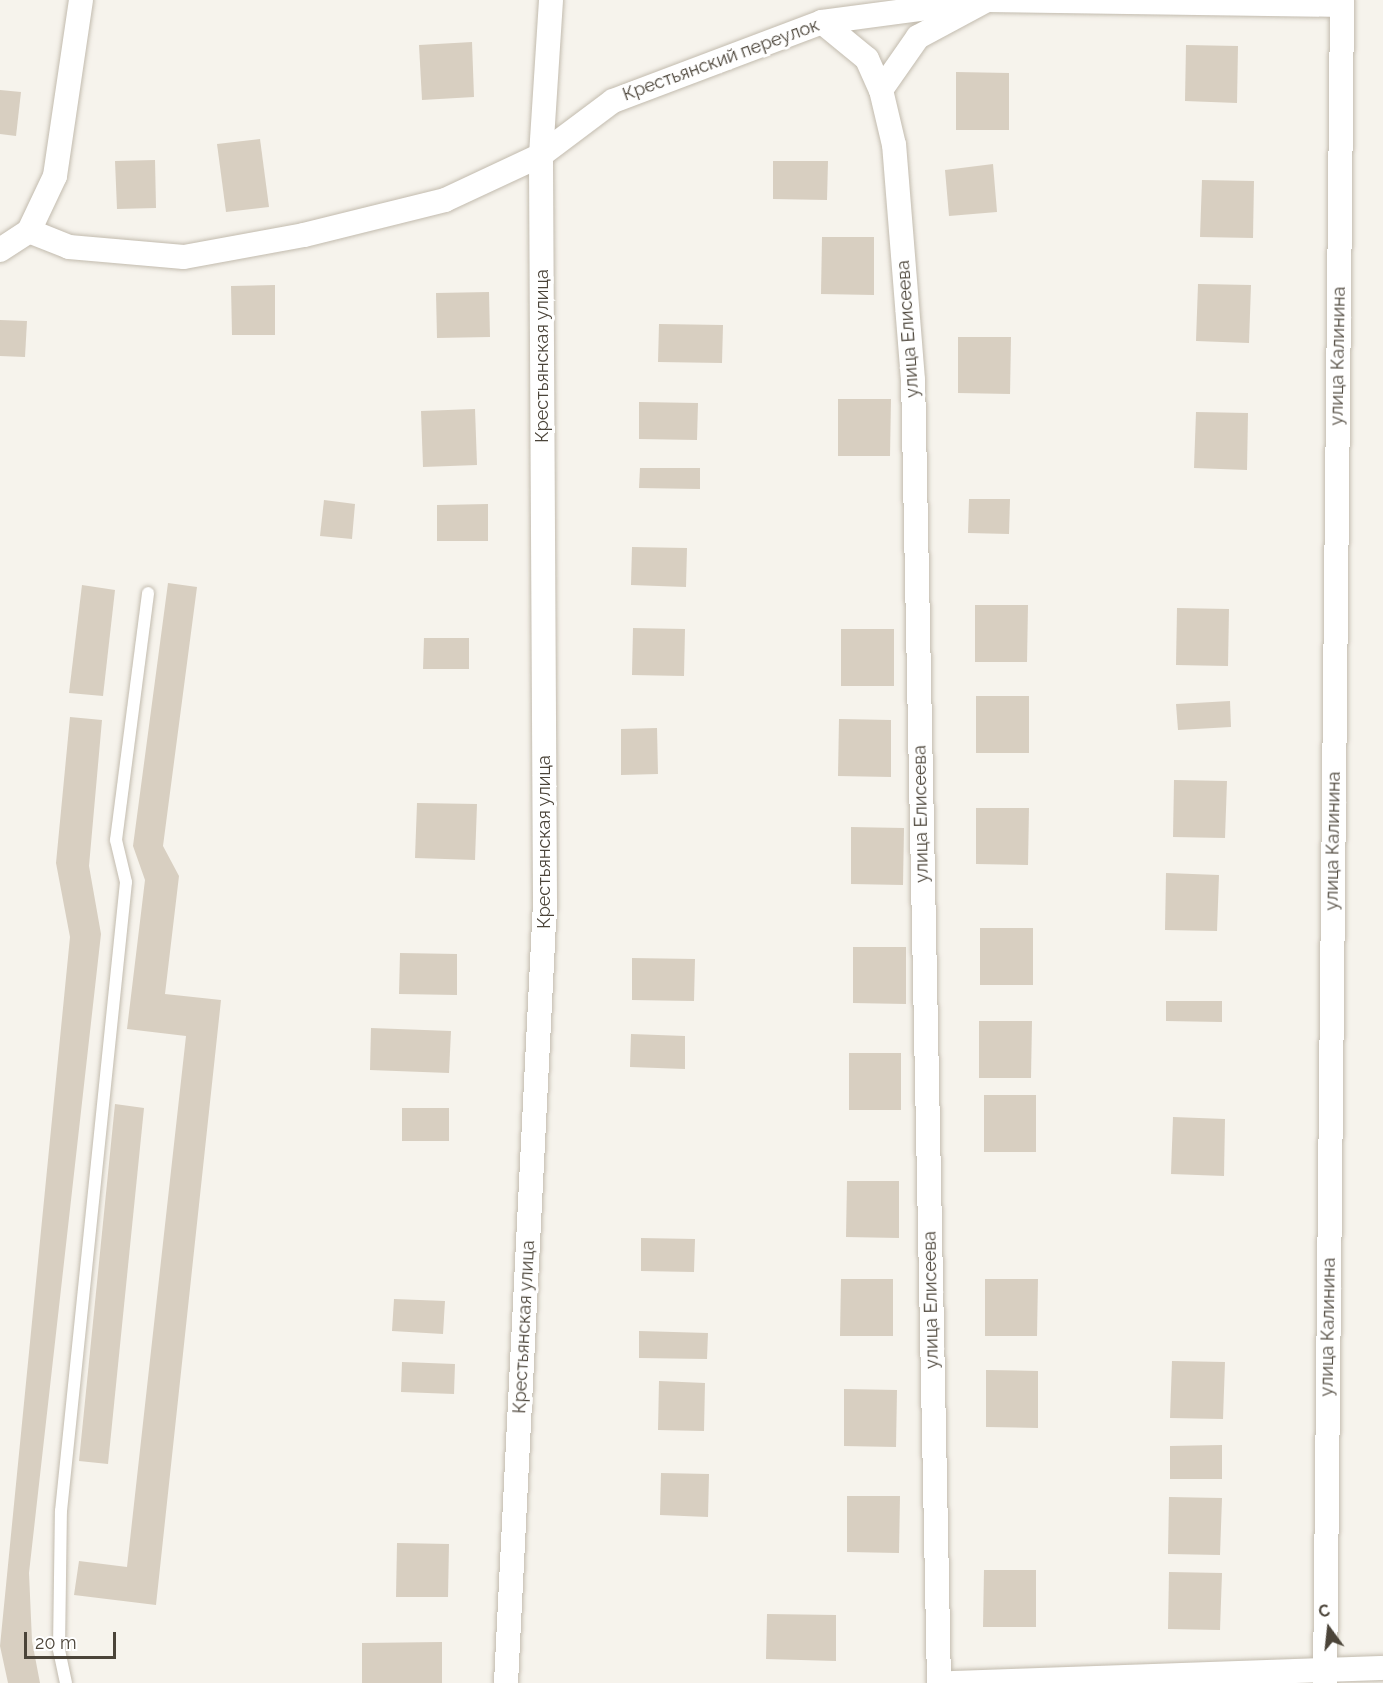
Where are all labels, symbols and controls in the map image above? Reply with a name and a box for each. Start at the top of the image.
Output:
street label: Крестьянский переулок [620,14,822,106]
street label: улица Елисеева [892,260,924,398]
street label: Крестьянская улица [531,269,553,443]
street label: улица Калинина [1326,286,1350,426]
street label: улица Елисеева [909,745,933,883]
street label: Крестьянская улица [533,755,555,929]
street label: улица Калинина [1321,771,1345,911]
street label: улица Елисеева [919,1231,943,1369]
street label: Крестьянская улица [509,1240,539,1414]
street label: улица Калинина [1316,1257,1340,1397]
north arrow [1299,1599,1359,1659]
text: С [1316,1601,1332,1622]
scale bar [27,1620,118,1658]
text: 20 m [35,1632,77,1653]

